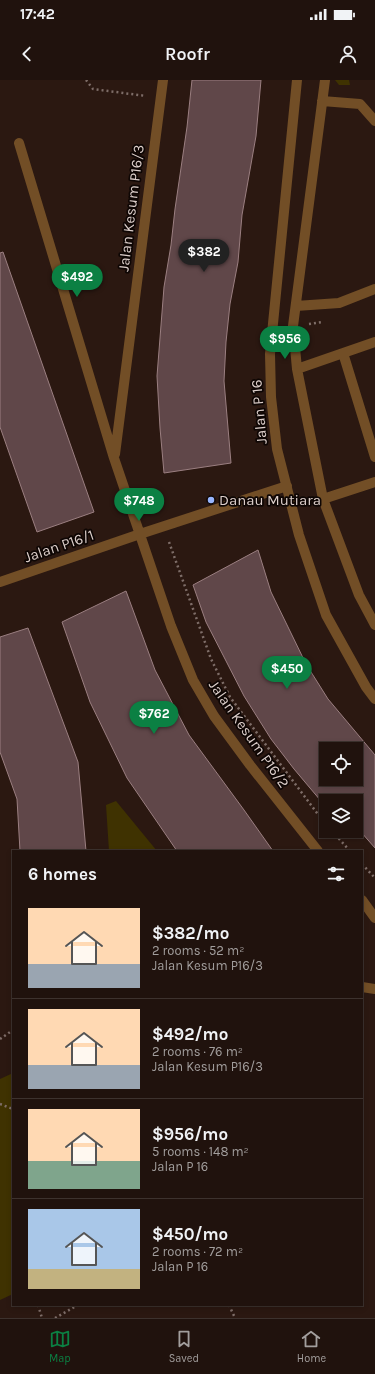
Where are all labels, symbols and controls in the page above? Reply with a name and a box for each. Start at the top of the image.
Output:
text: 17:42 [20,5,55,23]
icon: back [16,43,38,65]
text: Roofr [165,43,210,65]
icon: person [337,43,359,65]
street label: Jalan Kesum P16/3 [114,143,148,273]
pin: $382 [180,239,228,273]
text: $382 [187,244,221,259]
pin: $492 [53,264,101,298]
text: $492 [61,269,93,284]
pin: $956 [261,326,309,360]
text: $956 [269,331,301,346]
street label: Jalan P 16 [247,379,271,445]
pin: $748 [115,488,163,522]
place label: Danau Mutiara [219,491,321,509]
text: $748 [123,493,155,508]
marker: Danau Mutiara [206,495,216,505]
street label: Jalan P16/1 [22,526,96,566]
pin: $450 [263,656,311,690]
text: $450 [271,661,303,676]
street label: Jalan Kesum P16/2 [205,677,293,791]
pin: $762 [130,701,178,735]
text: $762 [138,706,170,721]
map controls [319,742,363,838]
button: locate [319,742,363,786]
button: layers [319,794,363,838]
icon: filters [325,863,347,885]
text: 6 homes [28,864,97,884]
text: $382/mo [152,923,229,943]
icon: home [60,924,108,972]
text: 2 rooms · 52 m² [152,943,244,958]
text: Jalan Kesum P16/3 [152,958,263,973]
text: $492/mo [152,1024,228,1044]
icon: home [60,1025,108,1073]
text: 2 rooms · 76 m² [152,1044,243,1059]
text: Jalan Kesum P16/3 [152,1059,263,1074]
text: $956/mo [152,1124,228,1144]
icon: home [60,1125,108,1173]
text: 5 rooms · 148 m² [152,1144,249,1159]
text: Jalan P 16 [152,1159,208,1174]
text: $450/mo [152,1224,228,1244]
icon: home [60,1225,108,1273]
text: 2 rooms · 72 m² [152,1244,243,1259]
text: Jalan P 16 [152,1259,208,1274]
tab: Map [49,1328,71,1365]
tab: Saved [169,1328,199,1365]
tab: Home [297,1328,326,1365]

